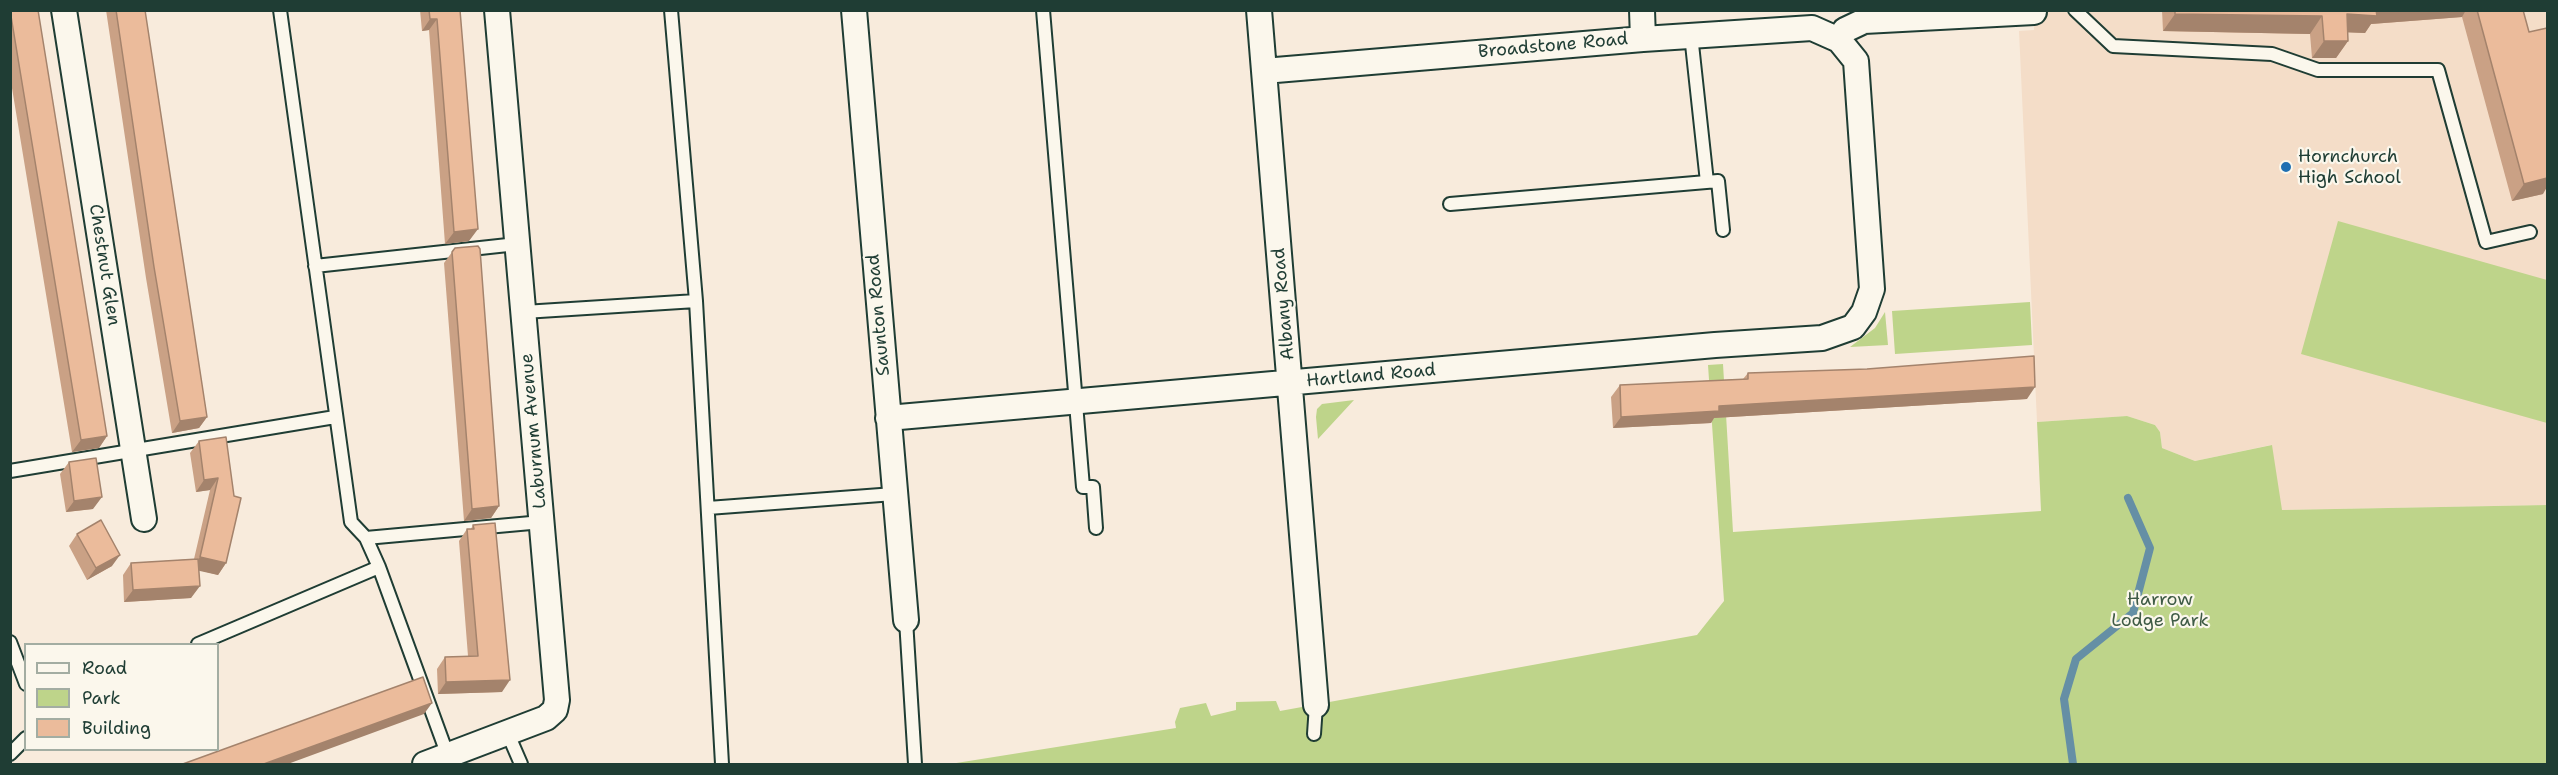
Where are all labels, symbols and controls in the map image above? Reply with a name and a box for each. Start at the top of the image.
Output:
street label: Broadstone Road [1477,29,1629,63]
place label: Hornchurch High School [2298,146,2401,188]
marker: Hornchurch High School [2279,160,2293,174]
street label: Chestnut Glen [84,203,124,327]
street label: Albany Road [1268,247,1300,361]
street label: Saunton Road [863,253,895,377]
street label: Laburnum Avenue [516,352,552,510]
street label: Hartland Road [1305,360,1437,392]
park label: Harrow Lodge Park [2111,589,2209,632]
legend [24,643,219,751]
text: Road [82,656,127,680]
text: Park [82,686,121,710]
text: Building [82,716,151,740]

